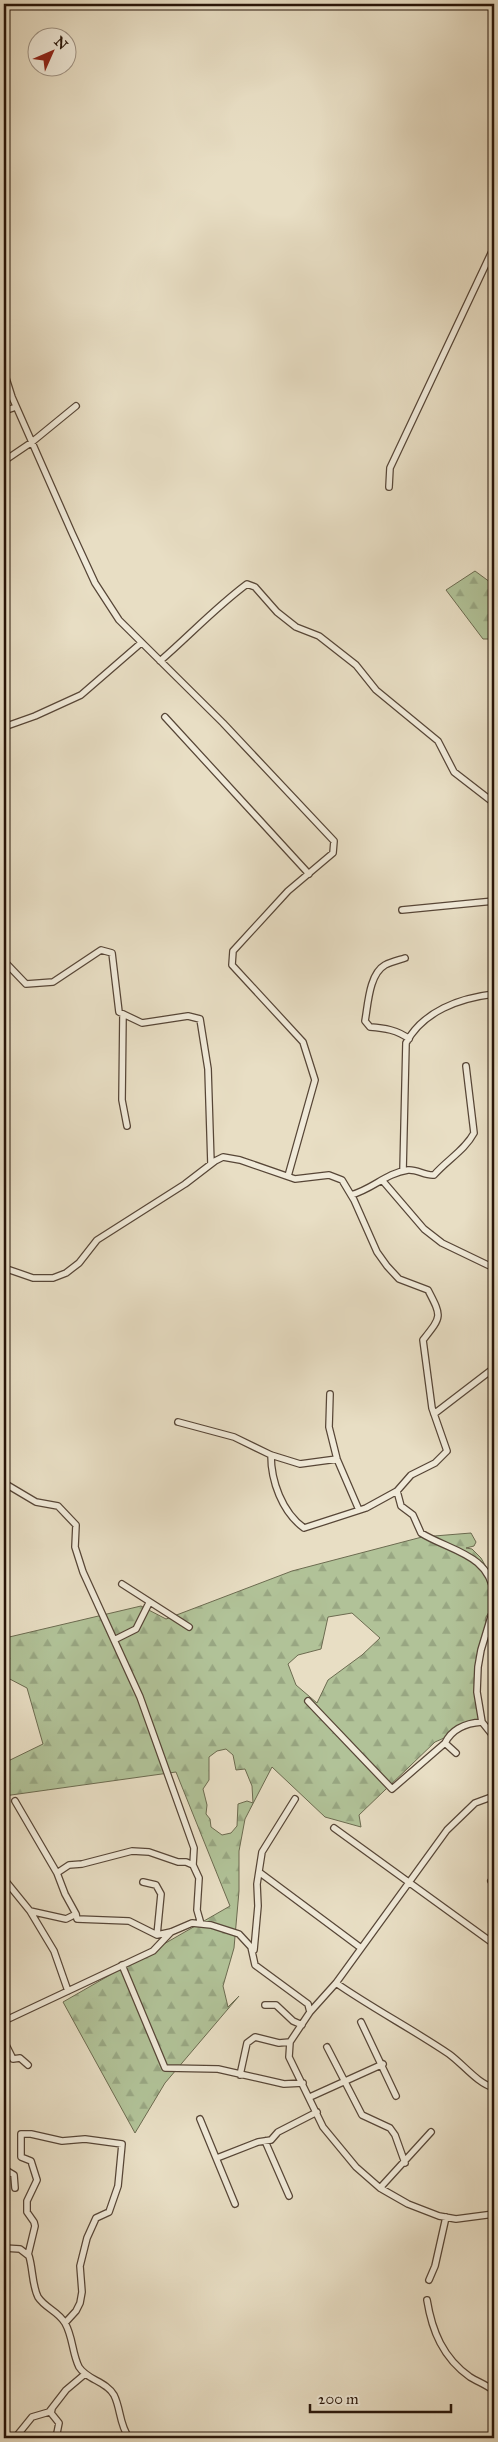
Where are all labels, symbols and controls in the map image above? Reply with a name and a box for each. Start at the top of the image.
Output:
north arrow [28,28,78,78]
text: N [51,33,71,53]
scale bar [310,2382,452,2414]
text: 200 m [318,2390,359,2408]

